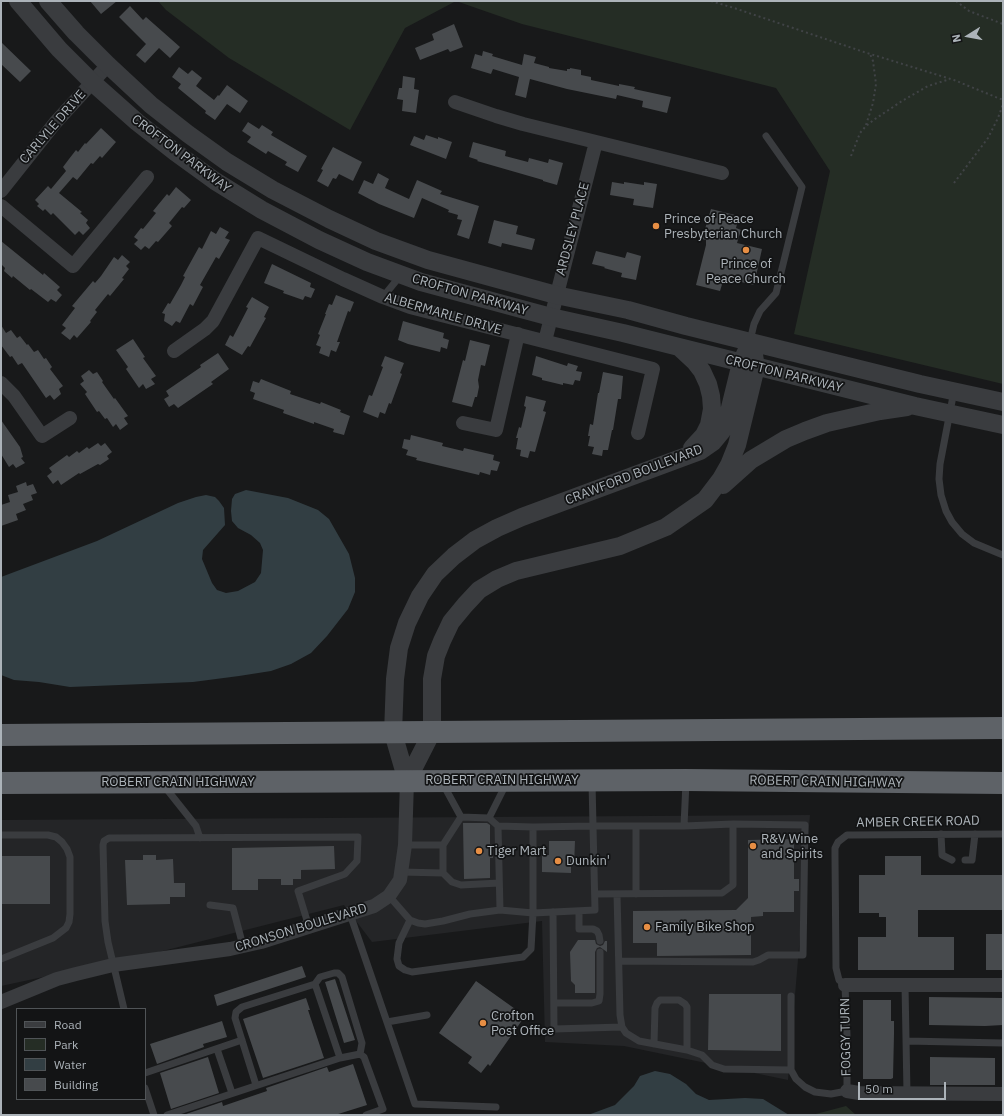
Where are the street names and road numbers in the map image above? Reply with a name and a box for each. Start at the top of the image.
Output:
street label: CARLYLE DRIVE [17,87,89,167]
street label: CROFTON PARKWAY [128,112,234,196]
street label: ARDSLEY PLACE [553,181,593,277]
street label: CROFTON PARKWAY [410,271,530,319]
street label: ALBERMARLE DRIVE [383,290,503,338]
street label: CROFTON PARKWAY [724,352,844,396]
street label: CRAWFORD BOULEVARD [563,442,705,508]
street label: ROBERT CRAIN HIGHWAY [425,772,579,788]
street label: ROBERT CRAIN HIGHWAY [749,773,903,791]
street label: ROBERT CRAIN HIGHWAY [101,774,255,790]
street label: AMBER CREEK ROAD [856,813,980,831]
street label: CRONSON BOULEVARD [233,901,369,955]
street label: FOGGY TURN [838,998,854,1076]

